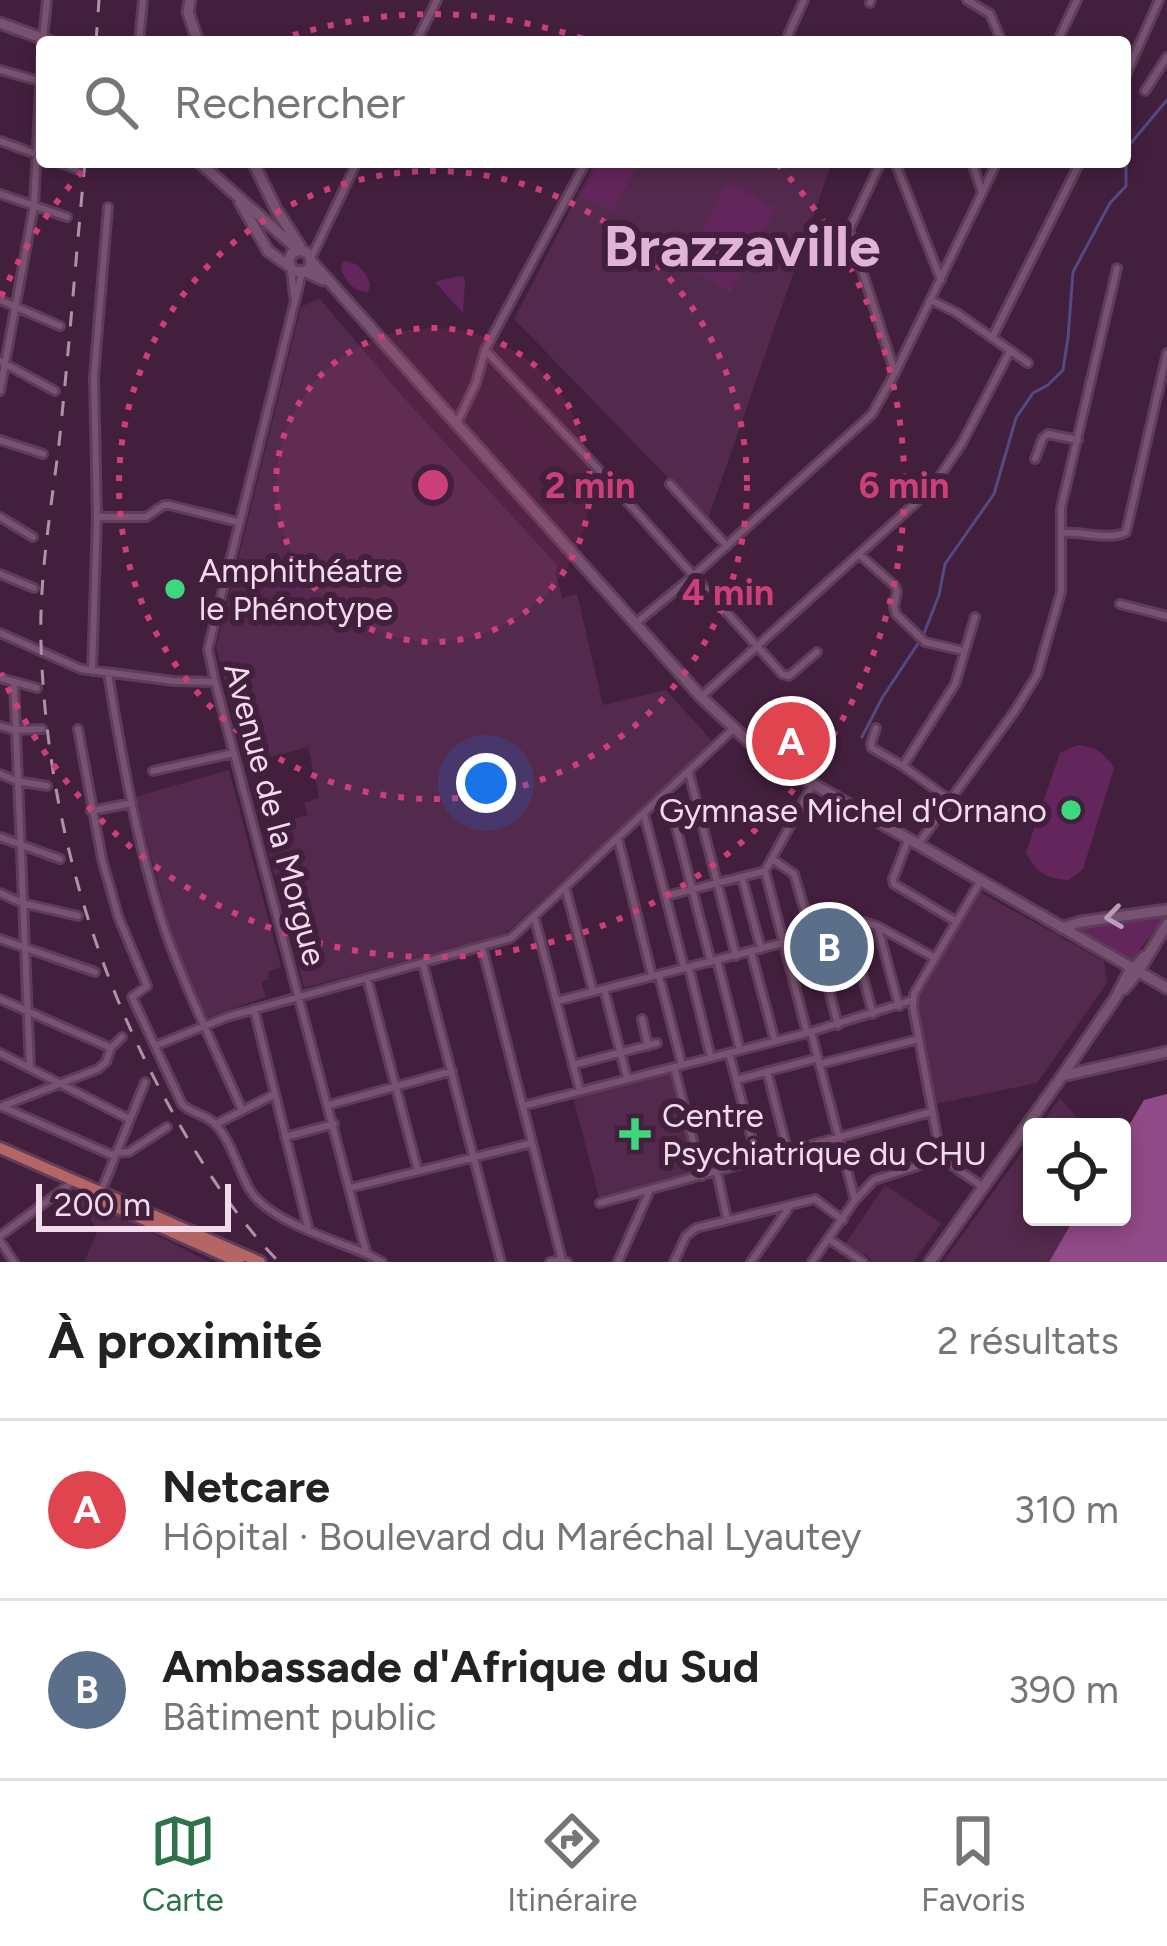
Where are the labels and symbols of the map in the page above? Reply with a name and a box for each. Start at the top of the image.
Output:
district label: Brazzaville [603,212,881,280]
centre of rings [412,464,454,506]
text: 2 min [545,464,635,507]
text: 6 min [859,464,949,507]
place label: Amphithéatre le Phénotype [199,551,402,628]
text: 4 min [682,571,774,614]
marker: Amphithéatre le Phénotype [162,576,188,602]
street label: Avenue de la Morgue [216,659,335,970]
pin: A [752,696,830,786]
your location [456,753,516,813]
place label: Gymnase Michel d'Ornano [659,791,1047,830]
marker: Gymnase Michel d'Ornano [1058,797,1084,823]
pin: B [790,902,868,992]
one-way arrow [1105,903,1124,929]
place label: Centre Psychiatrique du CHU [662,1096,987,1173]
marker: Centre Psychiatrique du CHU [619,1118,651,1150]
scale bar [36,1178,231,1231]

